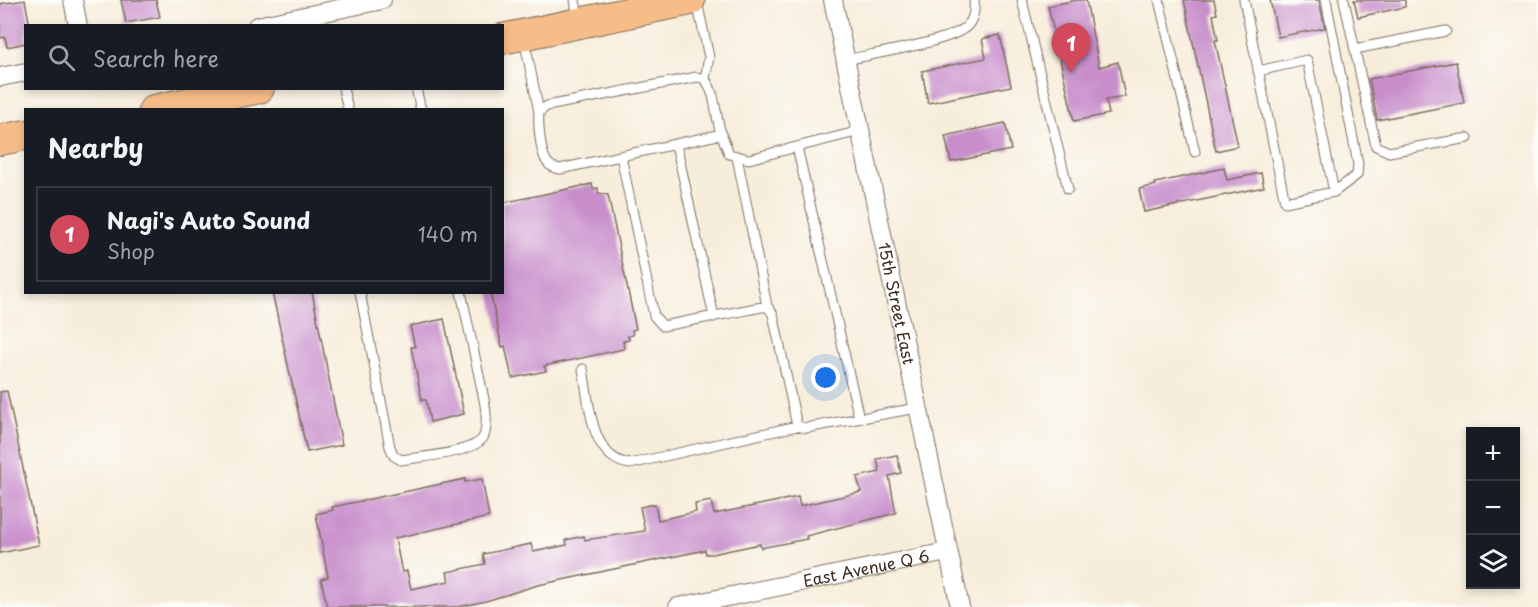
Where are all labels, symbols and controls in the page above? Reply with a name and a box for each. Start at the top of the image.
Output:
pin: 1 [1052,23,1090,73]
search box [24,24,504,90]
icon: search [45,41,78,74]
text: Search here [93,41,219,74]
text: Nearby [48,128,143,167]
text: Nagi's Auto Sound [107,203,310,236]
text: 1 [65,219,74,249]
text: 140 m [418,219,478,249]
text: Shop [107,236,155,266]
street label: 15th Street East [873,240,922,366]
your location [811,363,840,392]
map controls [1466,427,1520,589]
button: + [1466,427,1520,481]
button: − [1466,481,1520,535]
button: layers [1466,535,1520,589]
street label: East Avenue Q 6 [801,543,931,592]

